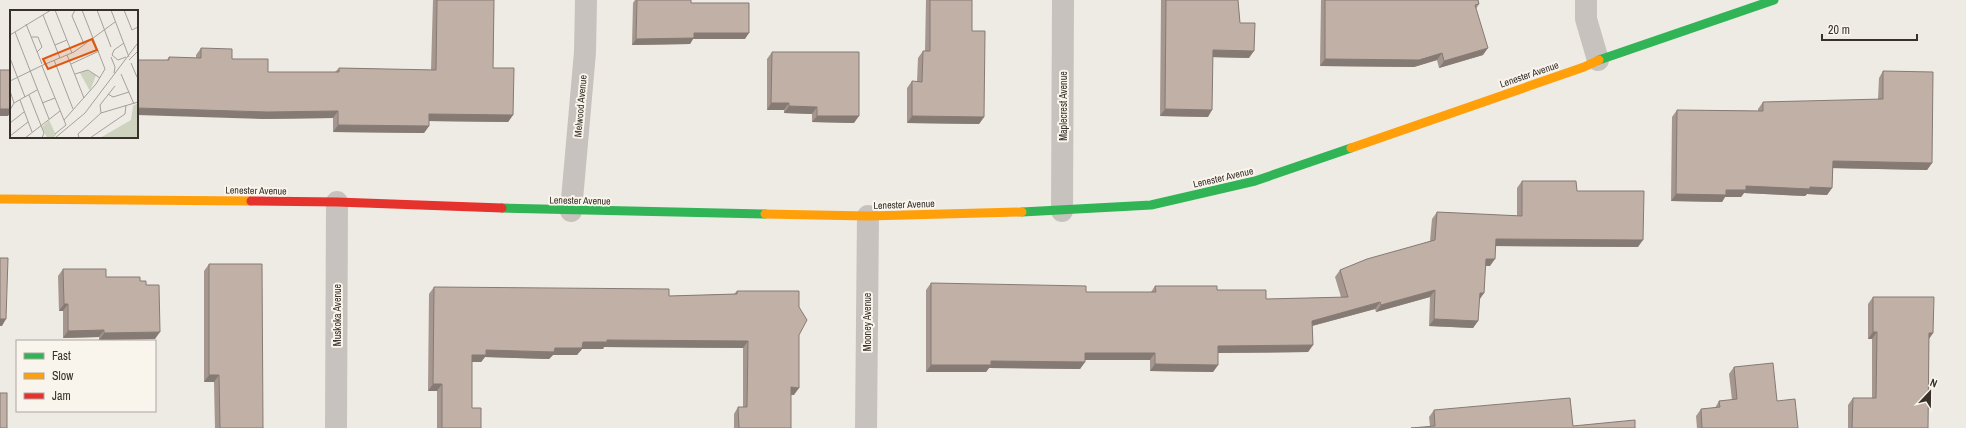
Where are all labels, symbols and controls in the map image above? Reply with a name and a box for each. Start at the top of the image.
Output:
inset map [10,10,138,138]
scale bar [1822,16,1917,42]
text: 20 m [1828,22,1850,38]
street label: Lenester Avenue [1498,58,1561,91]
street label: Maplecrest Avenue [1057,71,1070,141]
street label: Melwood Avenue [571,74,590,138]
street label: Lenester Avenue [1192,164,1255,191]
street label: Lenester Avenue [225,183,287,198]
street label: Lenester Avenue [549,193,611,208]
street label: Lenester Avenue [873,197,935,212]
street label: Muskoka Avenue [331,283,344,346]
street label: Mooney Avenue [861,292,874,351]
legend [16,340,156,412]
text: Fast [52,348,71,364]
text: Slow [52,368,74,384]
north arrow [1910,372,1950,412]
text: N [1928,375,1939,390]
text: Jam [52,388,71,404]

